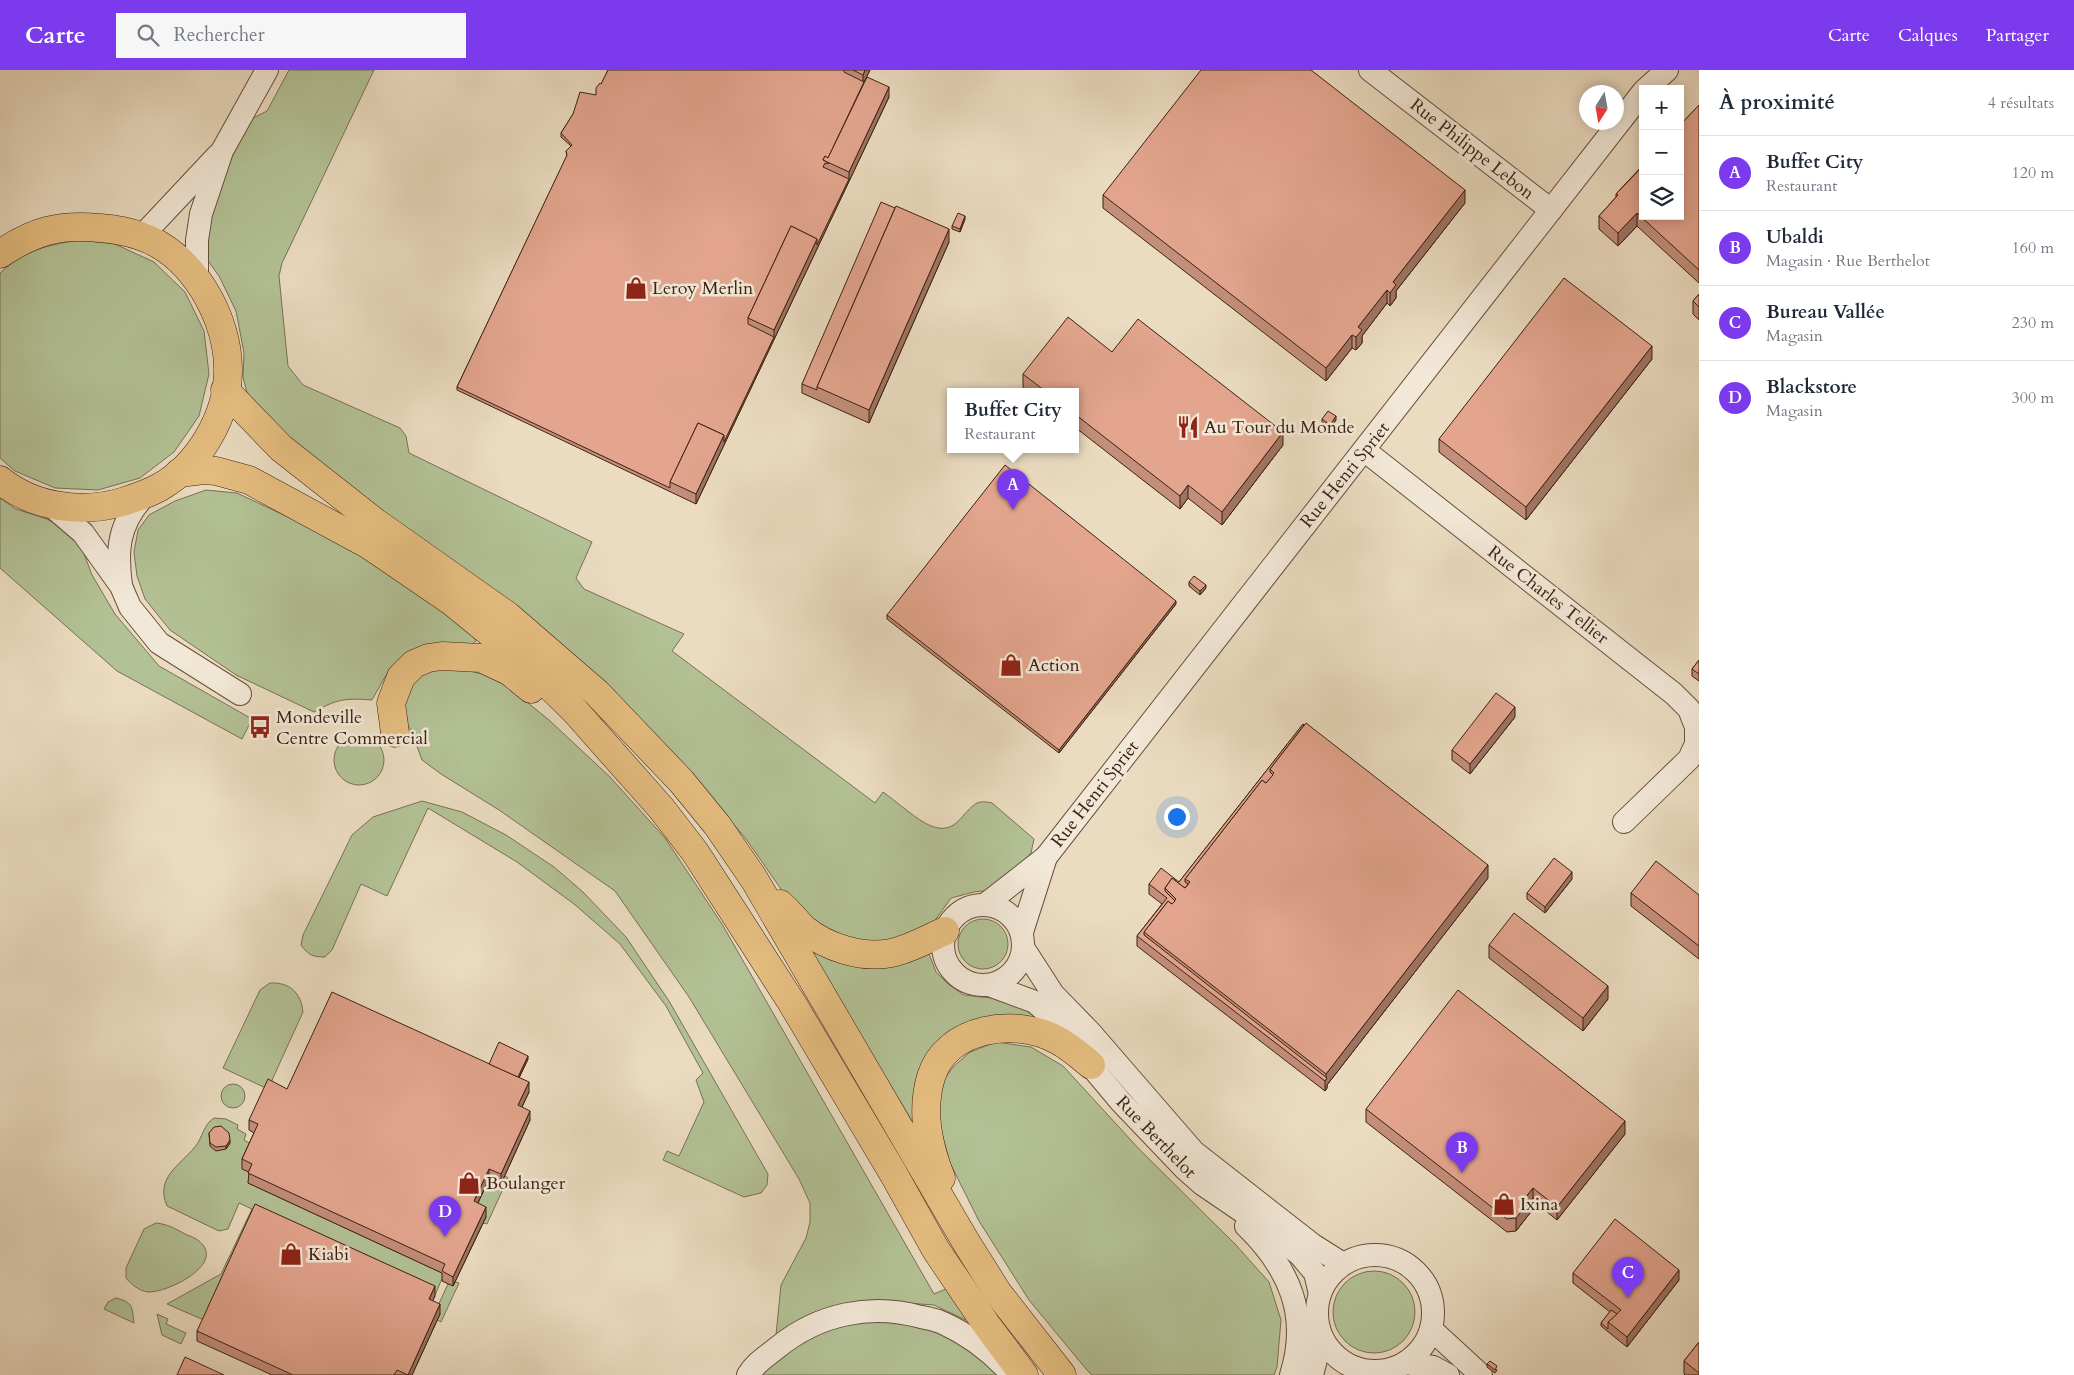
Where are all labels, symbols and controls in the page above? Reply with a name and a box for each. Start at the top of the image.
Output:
search box [116,13,466,58]
text: Carte [25,19,86,52]
icon: search [134,21,162,49]
text: Rechercher [174,22,265,48]
text: Carte [1828,23,1870,48]
text: Calques [1898,23,1958,48]
text: Partager [1986,23,2049,48]
north arrow [1579,85,1624,130]
map controls [1639,85,1684,220]
button: + [1639,85,1684,130]
text: À proximité [1719,88,1835,117]
text: 4 résultats [1988,92,2054,114]
street label: Rue Philippe Lebon [1405,93,1540,206]
button: − [1639,130,1684,175]
text: Buffet City [1766,149,1863,175]
text: A [1729,162,1741,184]
text: 120 m [2012,162,2054,184]
button: layers [1639,175,1684,220]
text: Restaurant [1766,175,1837,197]
text: Ubaldi [1766,224,1824,250]
text: B [1729,237,1741,259]
text: 160 m [2012,237,2054,259]
text: Magasin · Rue Berthelot [1766,250,1930,272]
shop icon: Leroy Merlin [623,275,649,301]
place label: Leroy Merlin [652,276,754,301]
text: Bureau Vallée [1766,299,1885,325]
text: C [1729,312,1741,334]
text: 230 m [2012,312,2054,334]
text: Magasin [1766,325,1823,347]
text: Blackstore [1766,374,1857,400]
text: D [1728,387,1742,409]
text: 300 m [2012,387,2054,409]
popup [947,388,1079,453]
text: Buffet City [964,397,1062,423]
text: Magasin [1766,400,1823,422]
restaurant icon: Au Tour du Monde [1175,414,1201,440]
place label: Au Tour du Monde [1204,415,1355,440]
street label: Rue Henri Spriet [1295,417,1396,533]
text: Restaurant [964,423,1036,445]
pin: A [997,469,1029,510]
street label: Rue Charles Tellier [1482,540,1614,650]
shop icon: Action [998,652,1024,678]
place label: Action [1028,653,1080,678]
place label: Mondeville Centre Commercial [276,705,428,751]
bus stop icon: Mondeville Centre Commercial [247,714,273,740]
street label: Rue Henri Spriet [1045,735,1145,853]
your location [1164,804,1190,830]
street label: Rue Berthelot [1110,1090,1202,1184]
pin: B [1446,1132,1478,1173]
shop icon: Boulanger [456,1170,482,1196]
place label: Boulanger [486,1171,566,1196]
shop icon: Ixina [1491,1191,1517,1217]
place label: Ixina [1520,1192,1558,1217]
pin: D [429,1196,461,1237]
shop icon: Kiabi [278,1241,304,1267]
place label: Kiabi [308,1242,349,1267]
pin: C [1612,1257,1644,1298]

